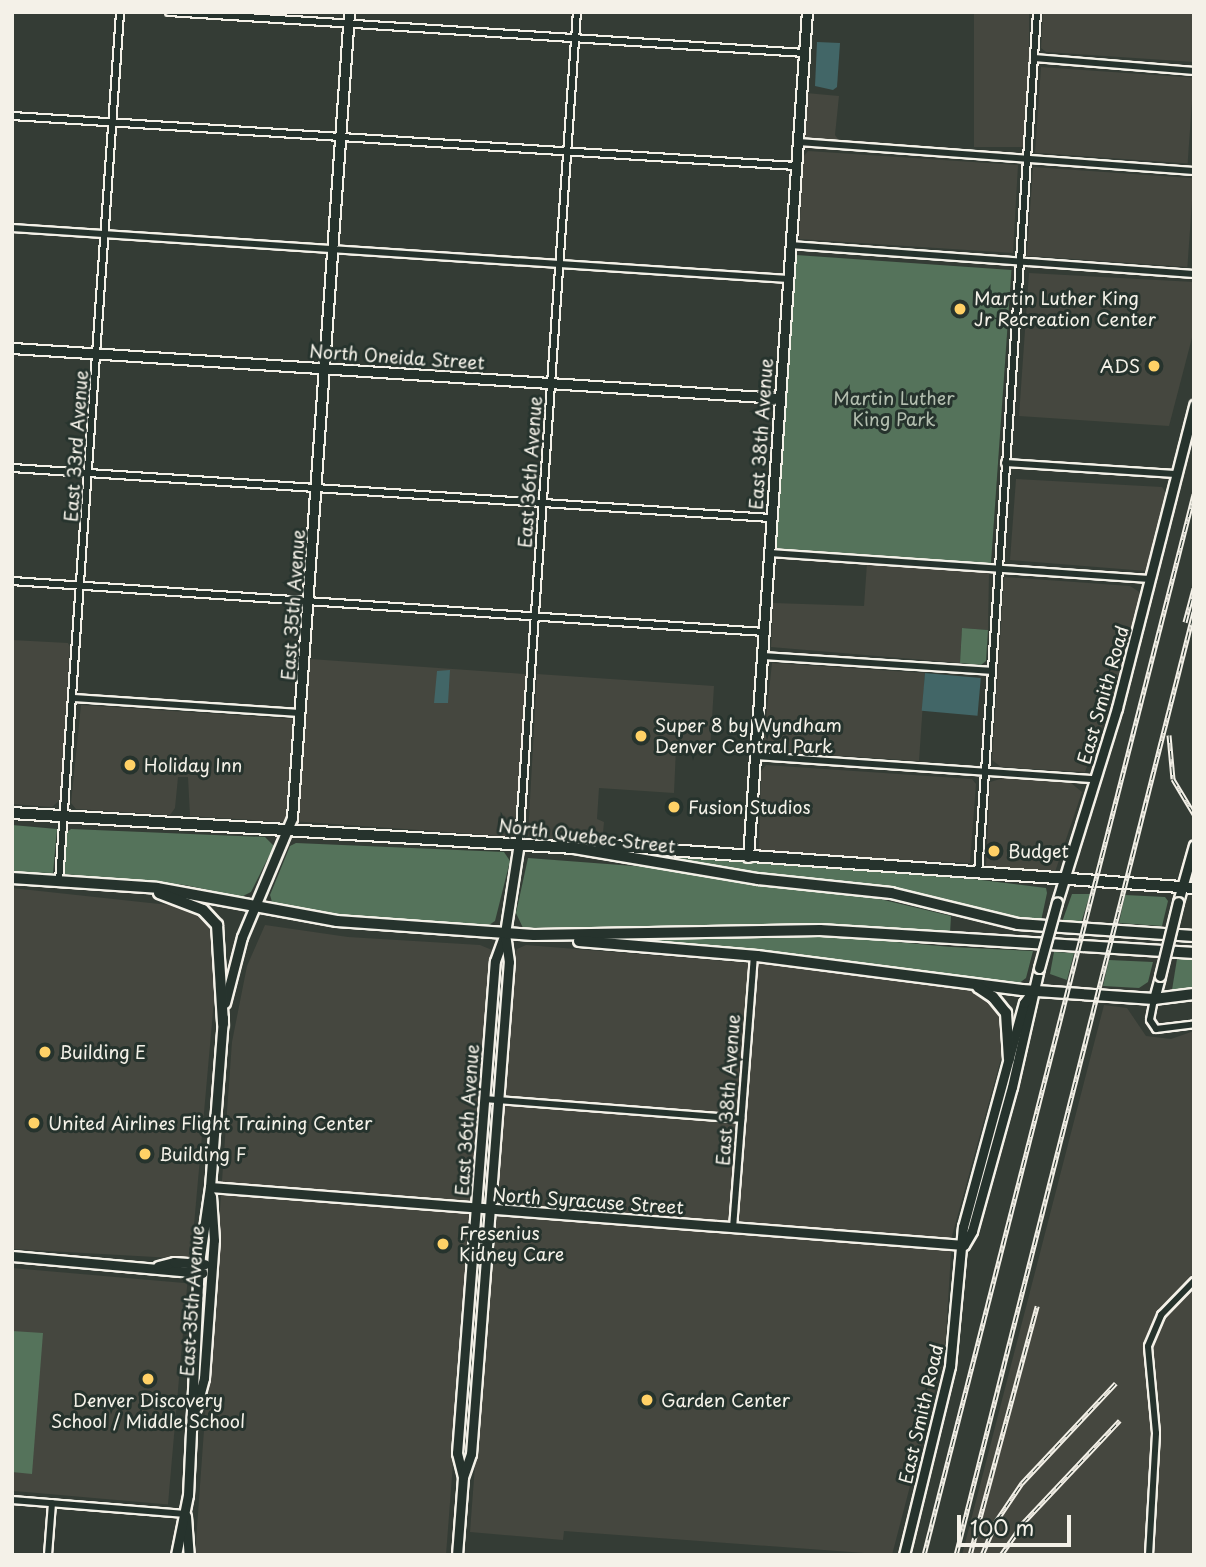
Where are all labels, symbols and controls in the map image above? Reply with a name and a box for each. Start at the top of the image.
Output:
place label: Martin Luther King Jr Recreation Center [974,288,1156,330]
marker: Martin Luther King Jr Recreation Center [952,301,968,317]
street label: North Oneida Street [308,340,486,374]
place label: ADS [1100,355,1140,377]
street label: East 38th Avenue [745,358,777,510]
marker: ADS [1146,358,1162,374]
street label: East 33rd Avenue [60,369,92,523]
park label: Martin Luther King Park [833,388,955,430]
street label: East 36th Avenue [514,395,546,549]
street label: East 35th Avenue [277,529,309,681]
street label: East Smith Road [1073,623,1133,767]
place label: Super 8 by Wyndham Denver Central Park [655,715,842,758]
marker: Super 8 by Wyndham Denver Central Park [633,728,649,744]
place label: Holiday Inn [144,754,242,776]
marker: Holiday Inn [122,757,138,773]
place label: Fusion Studios [688,796,811,818]
marker: Fusion Studios [666,799,682,815]
street label: North Quebec Street [496,814,678,858]
place label: Budget [1008,840,1069,862]
marker: Budget [986,843,1002,859]
street label: East 38th Avenue [712,1014,744,1166]
place label: Building E [59,1041,147,1063]
street label: East 36th Avenue [451,1043,483,1197]
marker: Building E [37,1044,53,1060]
place label: United Airlines Flight Training Center [48,1112,377,1134]
marker: United Airlines Flight Training Center [26,1115,42,1131]
place label: Building F [159,1143,246,1165]
marker: Building F [137,1146,153,1162]
street label: North Syracuse Street [491,1183,685,1219]
place label: Fresenius Kidney Care [459,1223,564,1266]
street label: East 35th Avenue [176,1225,208,1377]
marker: Fresenius Kidney Care [433,1234,453,1254]
street label: East Smith Road [894,1342,948,1486]
marker: Denver Discovery School / Middle School [140,1371,156,1387]
place label: Garden Center [661,1389,790,1411]
place label: Denver Discovery School / Middle School [50,1390,246,1432]
marker: Garden Center [639,1392,655,1408]
scale bar [961,1500,1075,1544]
text: 100 m [970,1511,1034,1543]

